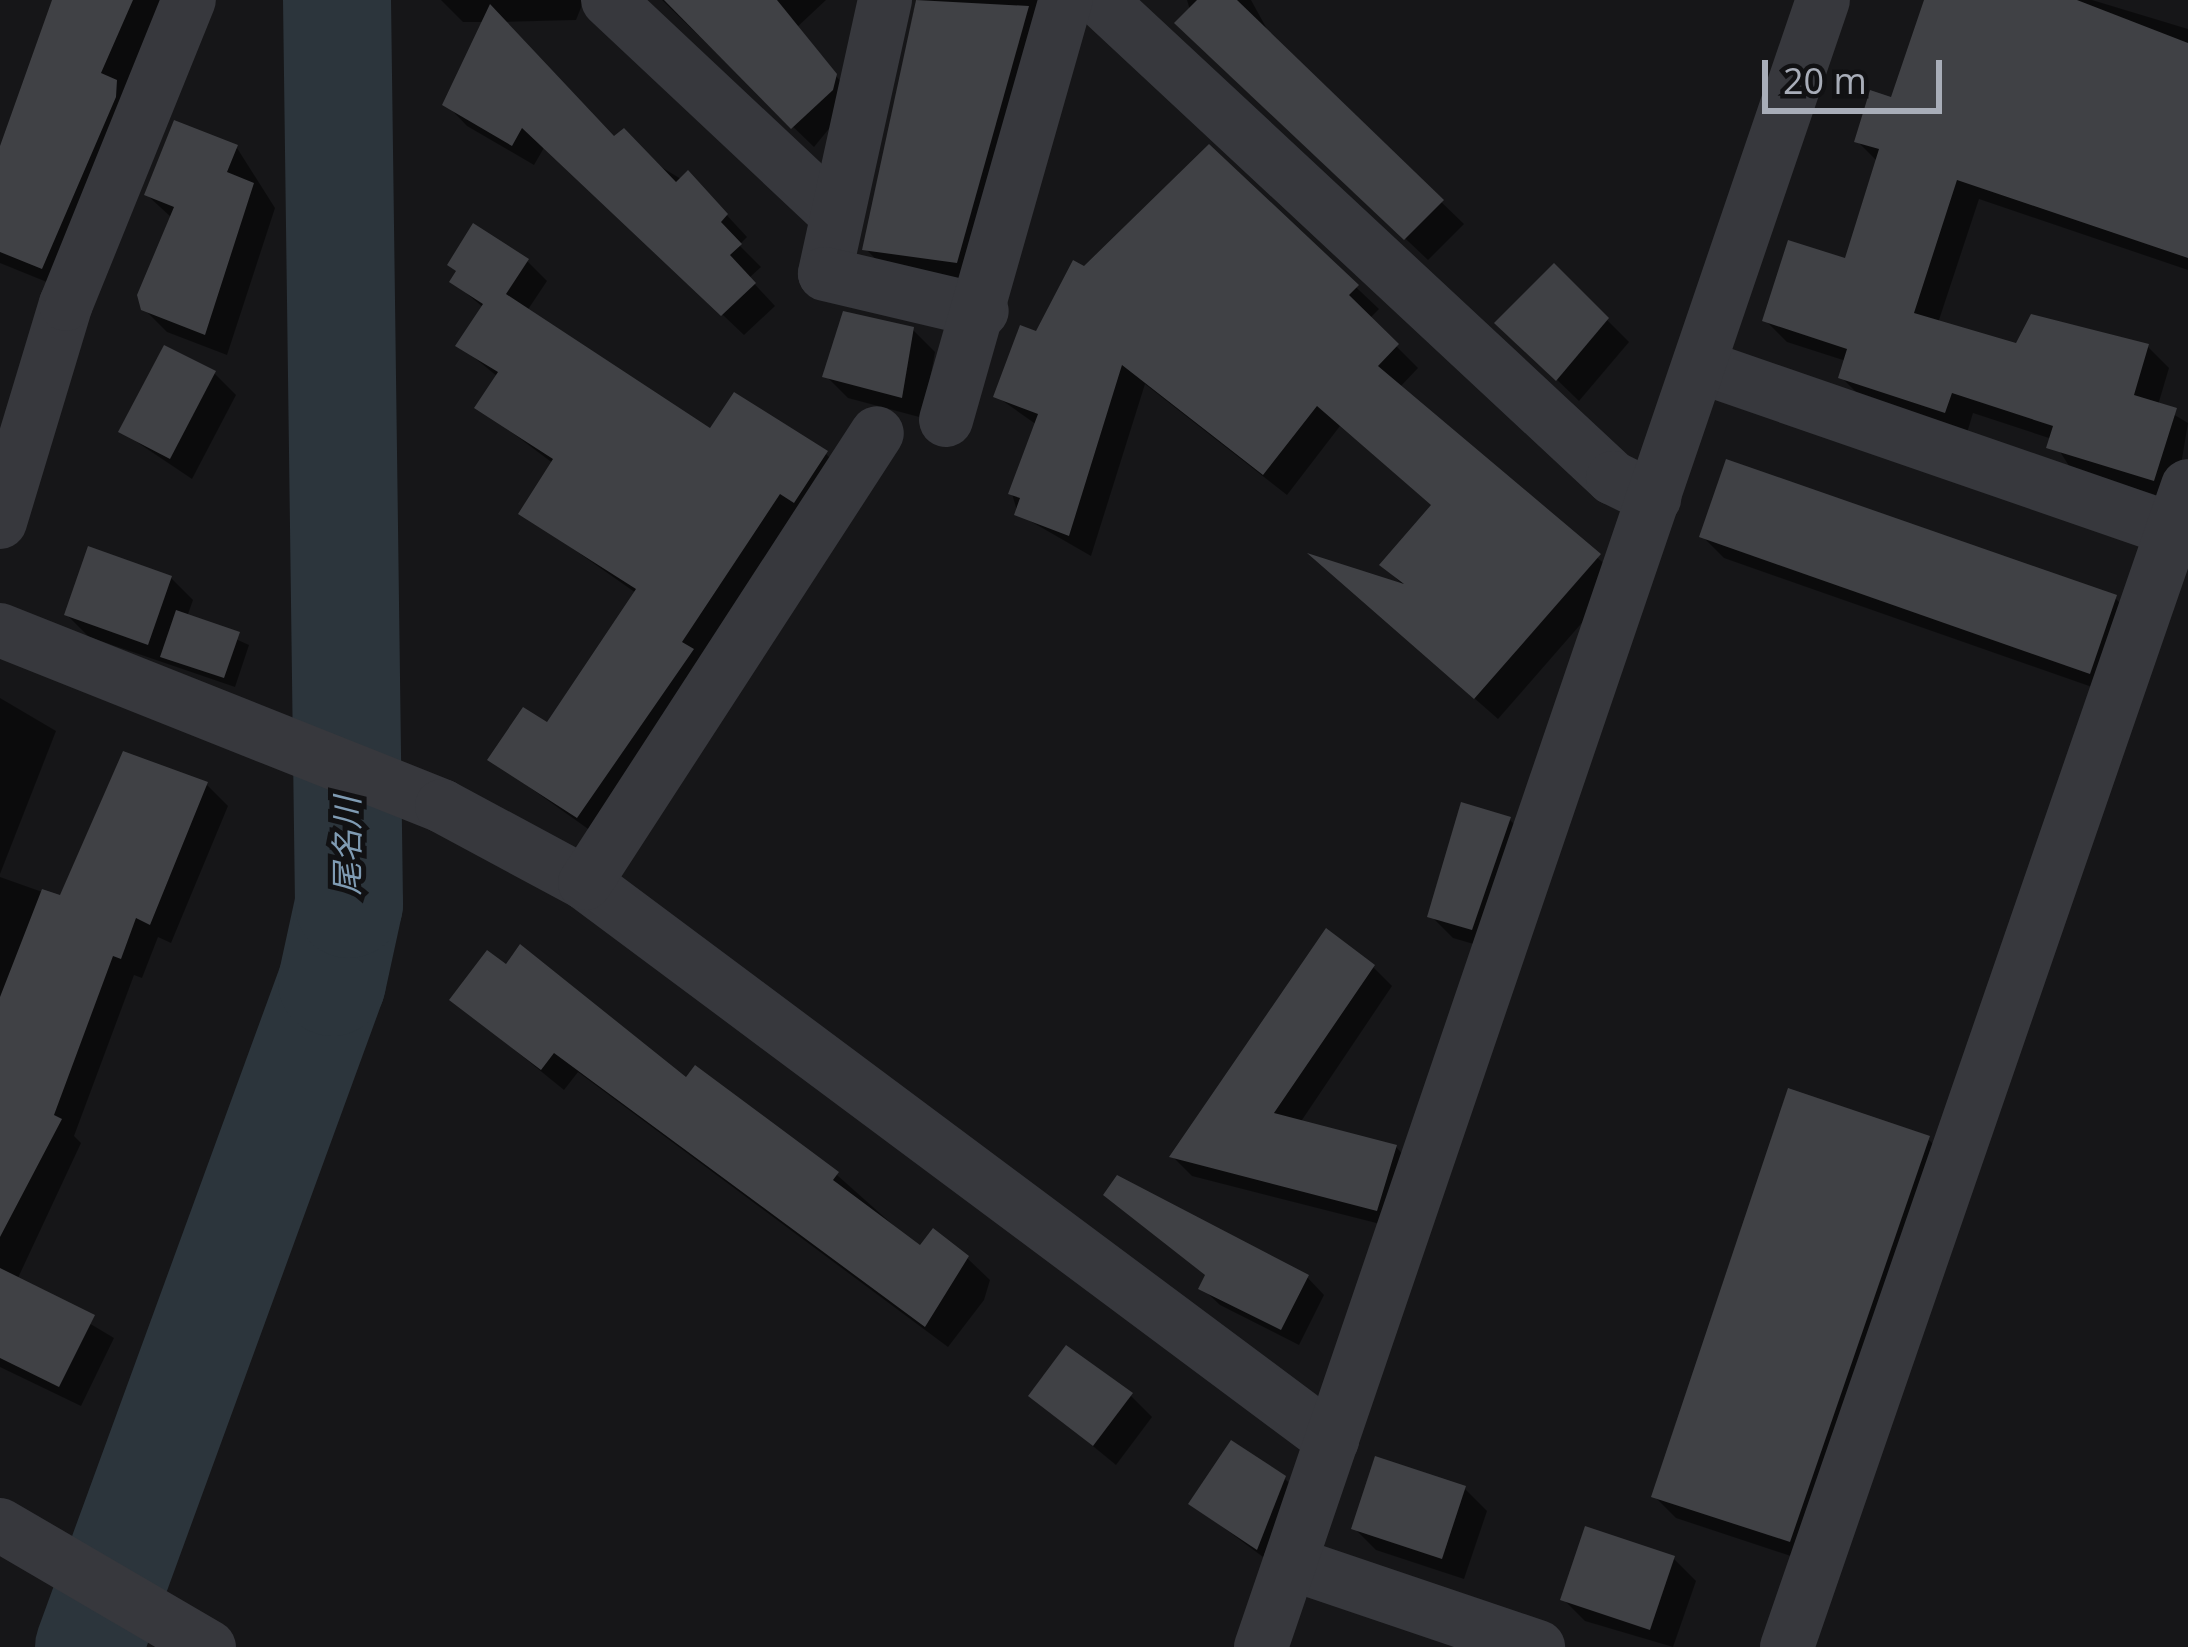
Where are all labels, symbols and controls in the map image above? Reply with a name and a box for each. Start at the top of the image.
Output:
scale bar [1768,36,1948,110]
text: 20 m [1783,56,1867,105]
water label: 尾名川 [327,797,367,895]

